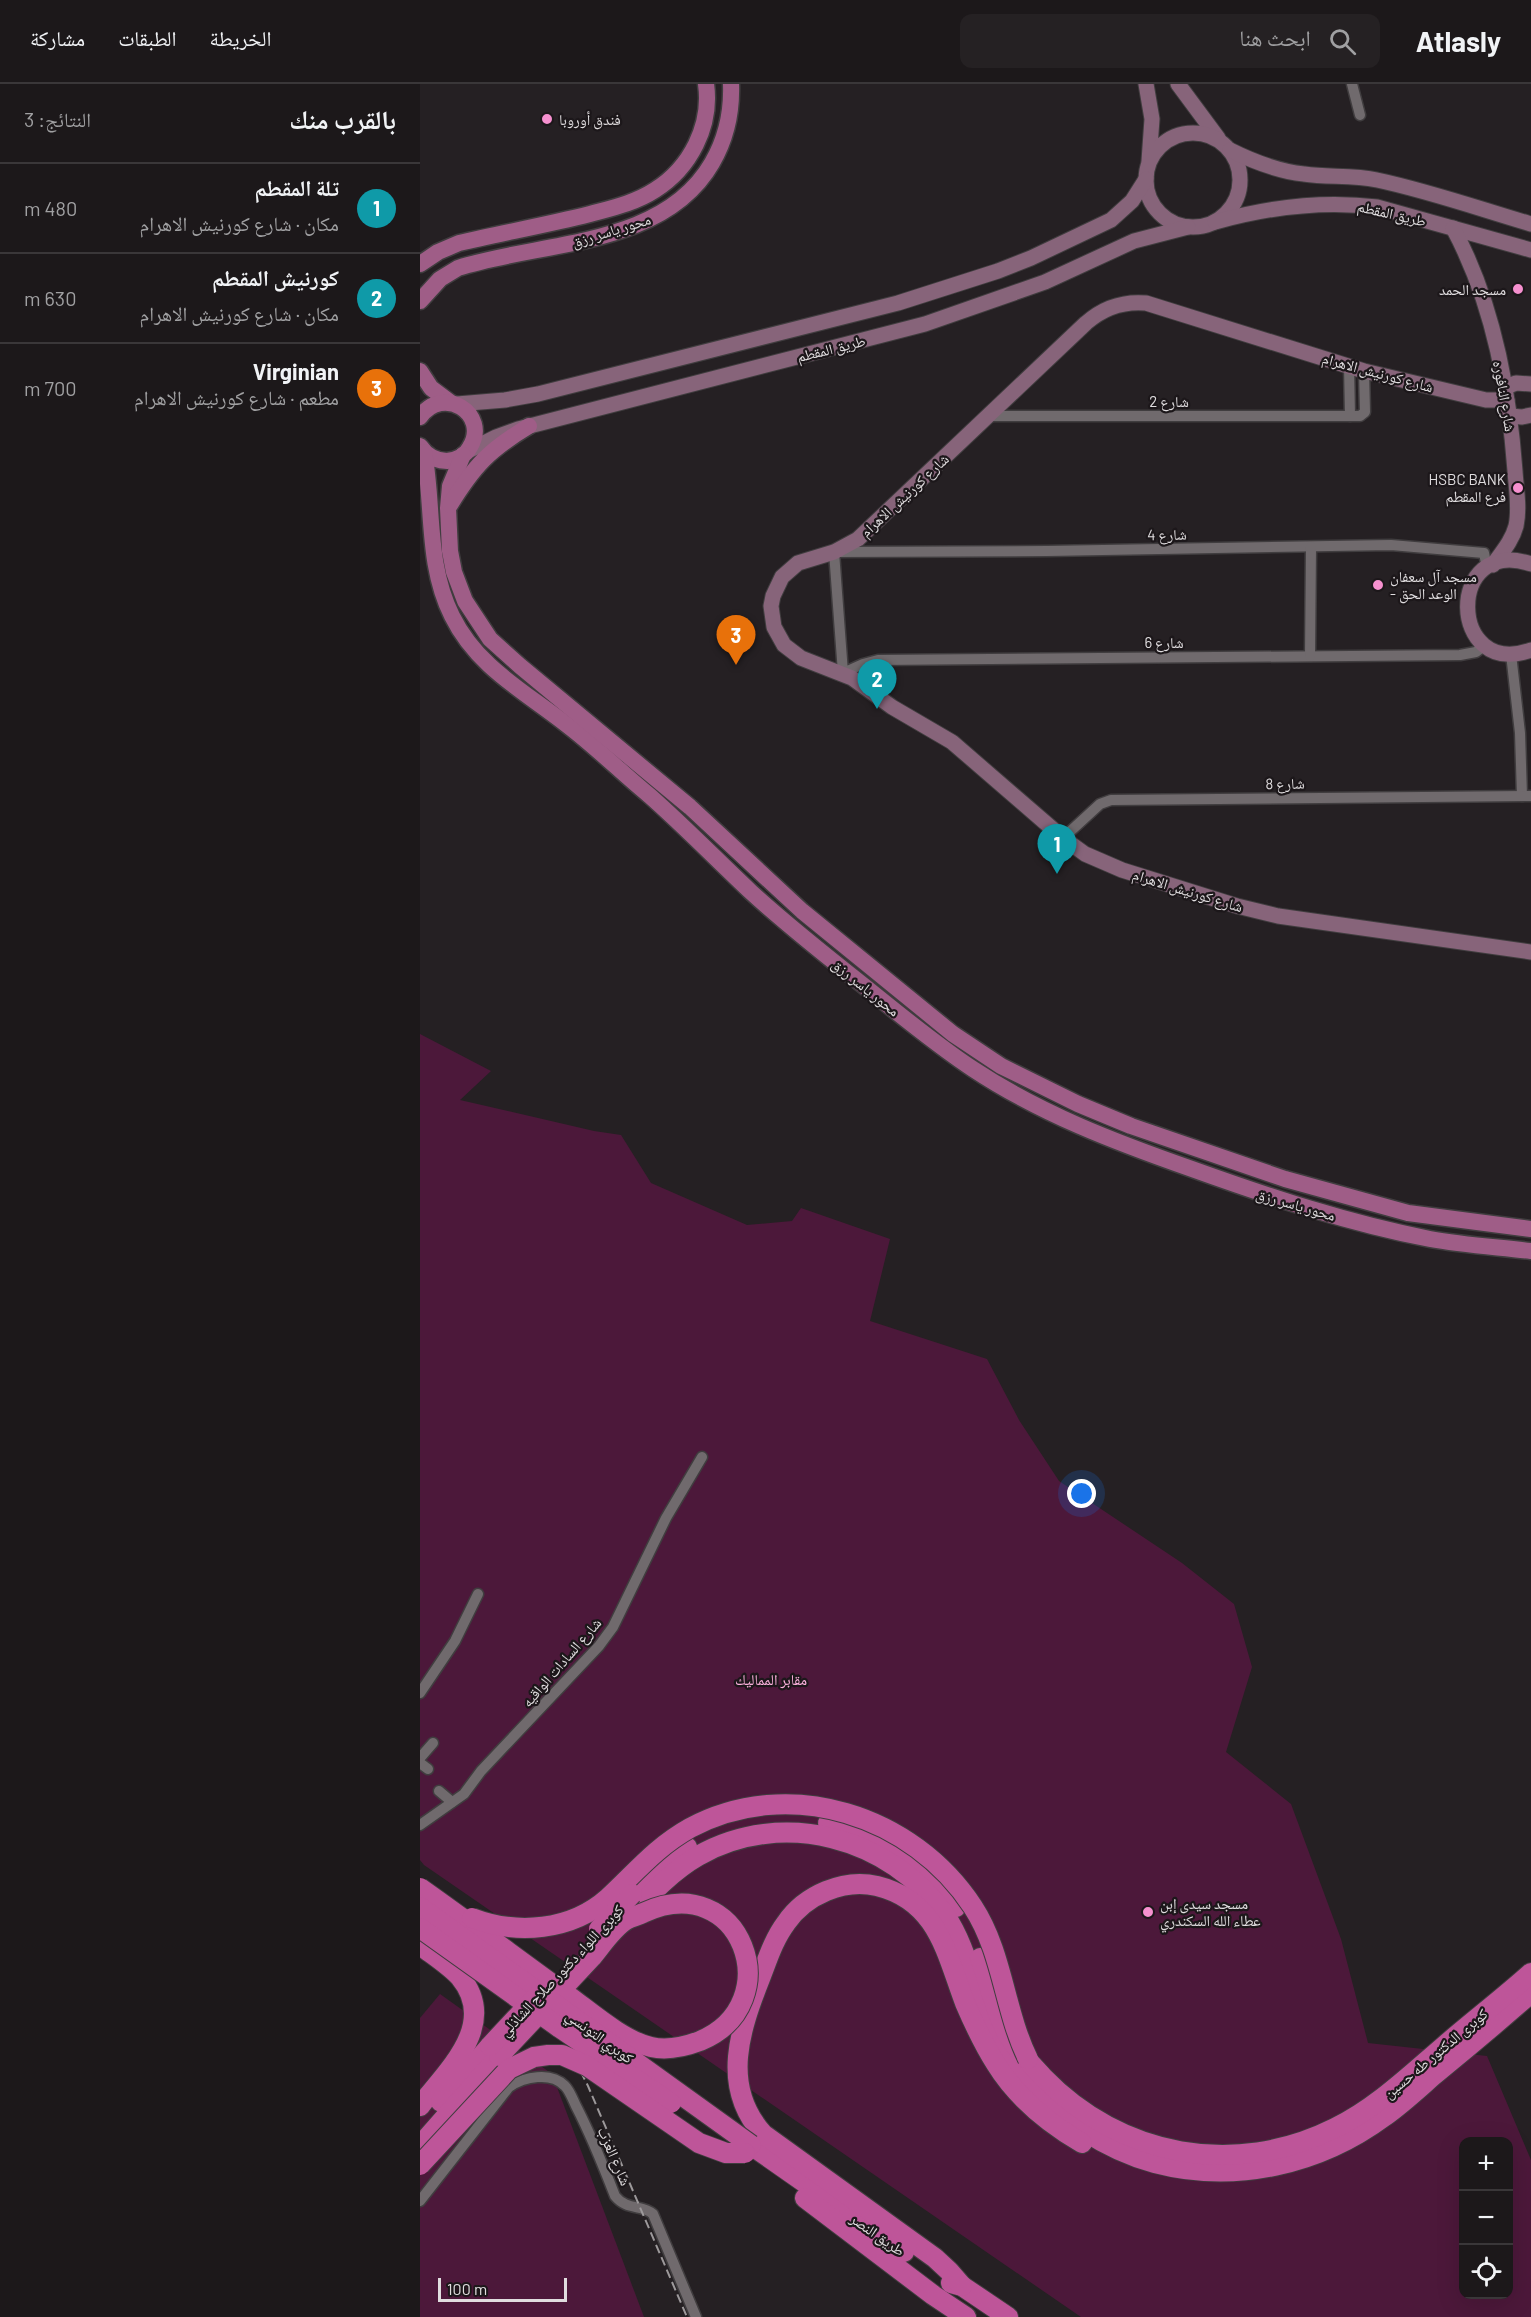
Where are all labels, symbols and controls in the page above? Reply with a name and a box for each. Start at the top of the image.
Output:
search box [960,14,1380,68]
text: ابحث هنا [1239,24,1311,50]
text: Atlasly [1416,24,1501,58]
text: مشاركة [30,25,85,50]
text: الطبقات [118,25,177,50]
text: الخريطة [210,25,271,50]
icon: search [1326,25,1359,58]
text: بالقرب منك [289,103,396,134]
text: النتائج: 3 [24,107,91,131]
place label: فندق أوروبا [559,110,621,130]
marker: فندق أوروبا [540,112,554,126]
text: تلة المقطم [254,174,339,200]
text: 480 m [24,196,77,220]
text: 1 [373,196,380,220]
street label: طريق المقطم [1355,196,1428,232]
street label: محور ياسر رزق [569,209,653,252]
text: مكان · شارع كورنيش الاهرام [139,211,339,235]
text: كورنيش المقطم [212,264,339,290]
place label: مسجد الحمد [1439,280,1506,298]
marker: مسجد الحمد [1511,282,1525,296]
text: 630 m [24,286,76,310]
text: 2 [371,286,382,310]
text: مكان · شارع كورنيش الاهرام [139,301,339,325]
street label: طريق المقطم [795,331,868,367]
street label: شارع كورنيش الاهرام [1320,349,1436,397]
text: Virginian [253,358,339,384]
street label: شارع النافوره [1488,359,1520,433]
text: 700 m [24,376,77,400]
text: 3 [371,376,382,400]
text: مطعم · شارع كورنيش الاهرام [134,385,339,409]
street label: شارع 2 [1149,392,1189,412]
street label: شارع كورنيش الاهرام [856,449,953,542]
place label: HSBC BANK فرع المقطم [1428,470,1506,507]
marker: HSBC BANK فرع المقطم [1511,481,1525,495]
street label: شارع 4 [1147,525,1187,545]
place label: مسجد آل سعفان - الوعد الحق [1390,567,1477,604]
marker: مسجد آل سعفان - الوعد الحق [1371,578,1385,592]
pin: 3 [716,616,756,665]
street label: شارع 6 [1144,633,1184,653]
pin: 2 [858,660,896,709]
street label: شارع 8 [1265,774,1305,794]
pin: 1 [1038,824,1076,874]
street label: شارع كورنيش الاهرام [1130,865,1245,917]
street label: محور ياسر رزق [827,954,904,1021]
street label: محور ياسر رزق [1254,1184,1338,1226]
your location [1067,1479,1096,1508]
street label: شارع السادات الواقيه [517,1614,606,1712]
park label: مقابر المماليك [735,1670,807,1689]
place label: مسجد سيدى إبن عطاء الله السكندري [1160,1894,1261,1933]
street label: كوبرى اللواء دكتور صلاح الشاذلي [495,1900,630,2042]
marker: مسجد سيدى إبن عطاء الله السكندري [1141,1905,1155,1919]
street label: كوبرى الدكتور طه حسين [1379,2004,1492,2103]
street label: كوبري التونسي [560,2005,637,2070]
street label: شارع العزب [593,2124,635,2189]
map controls [1459,2137,1513,2299]
button: + [1459,2137,1513,2191]
button: − [1459,2191,1513,2245]
street label: طريق النصر [845,2208,909,2261]
button: locate [1459,2245,1513,2299]
scale bar [438,2275,567,2302]
text: 100 m [447,2279,487,2298]

